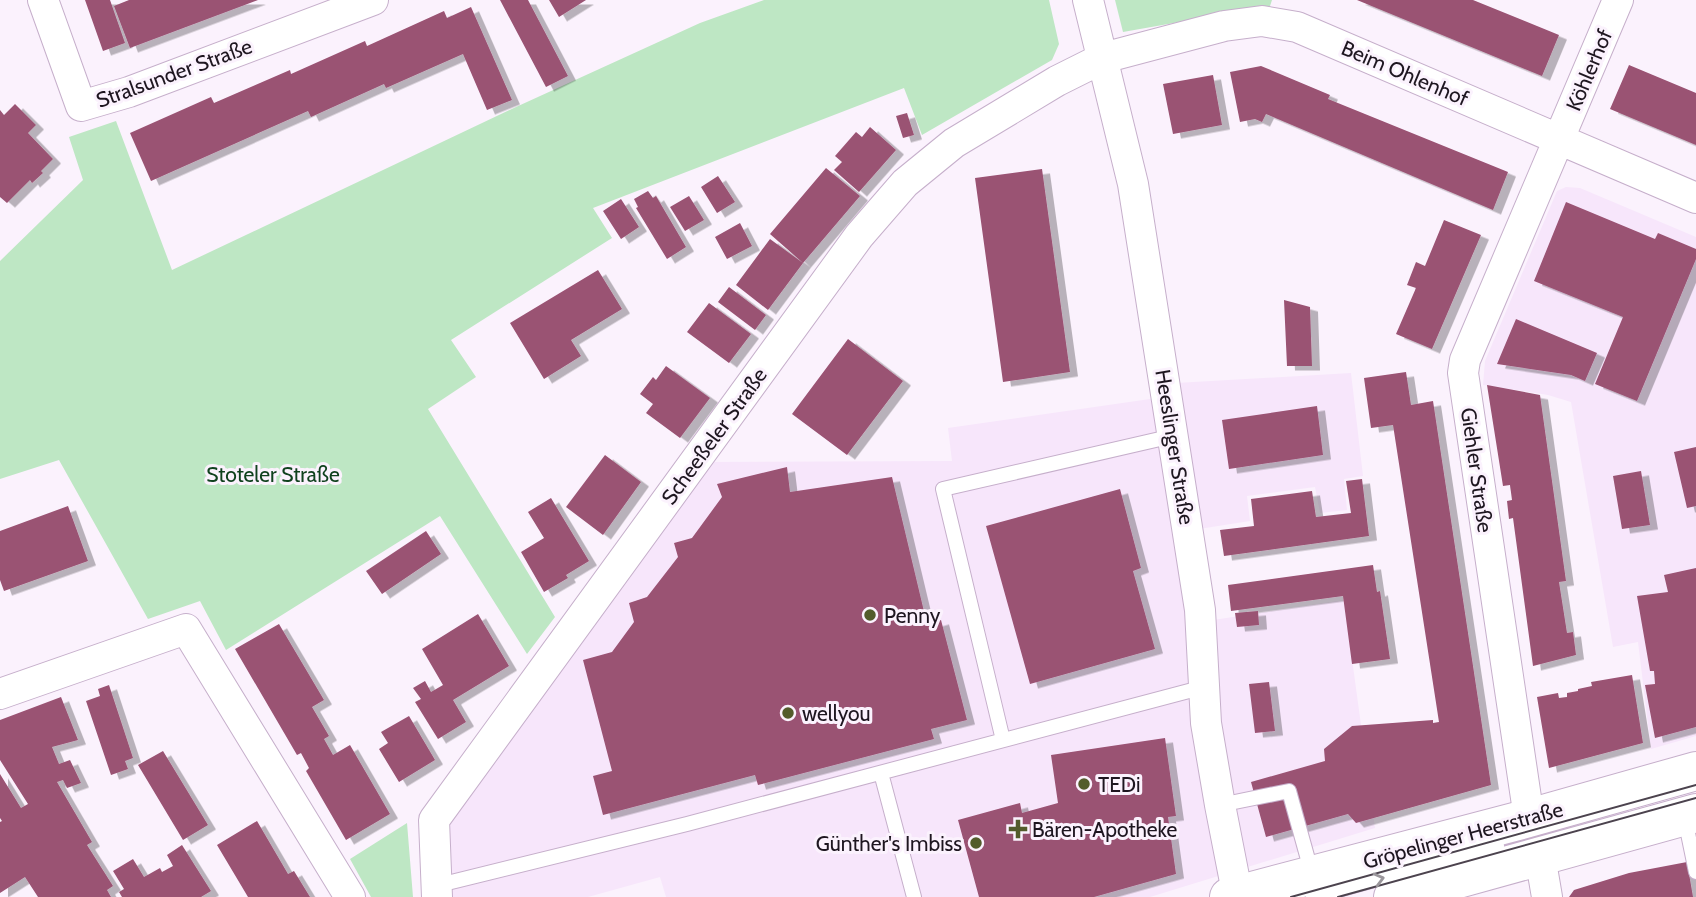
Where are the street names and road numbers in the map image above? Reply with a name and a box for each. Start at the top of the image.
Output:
street label: Köhlerhof [1561,25,1617,115]
street label: Stralsunder Straße [93,33,256,113]
street label: Beim Ohlenhof [1338,35,1472,111]
street label: Scheeßeler Straße [656,363,772,509]
street label: Heeslinger Straße [1150,368,1200,527]
street label: Giehler Straße [1456,406,1498,534]
street label: Gröpelinger Heerstraße [1360,796,1566,874]

